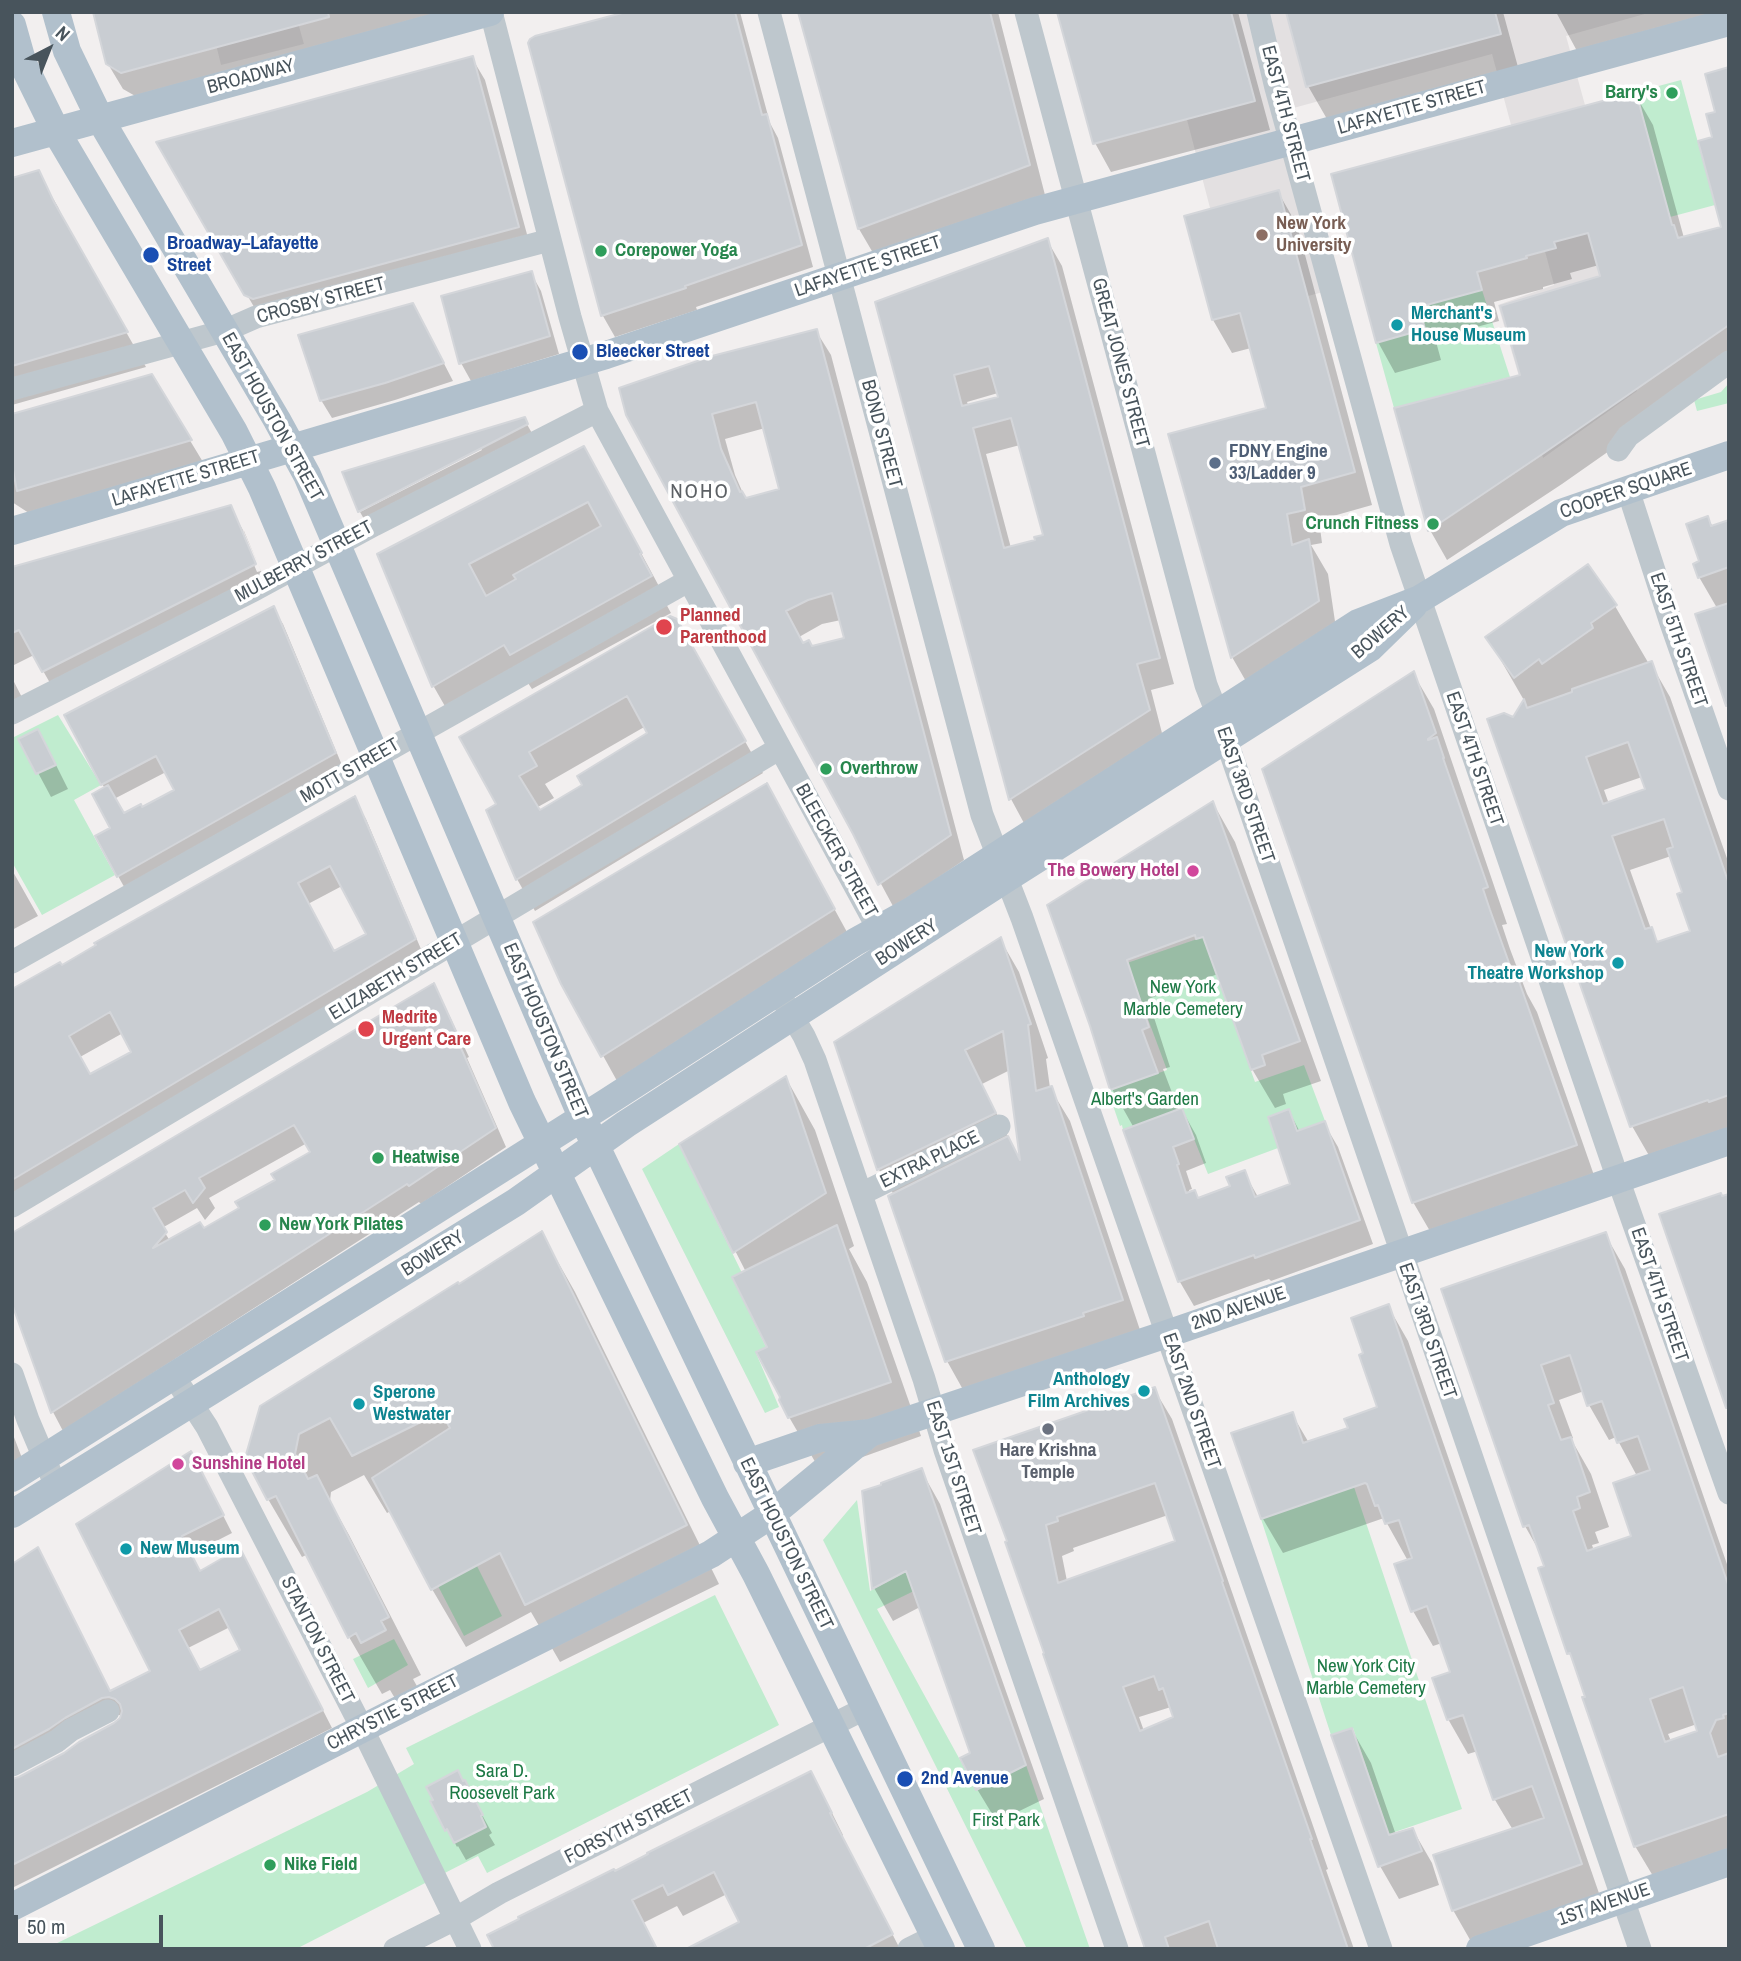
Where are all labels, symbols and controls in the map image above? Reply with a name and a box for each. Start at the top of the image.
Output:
north arrow [14,14,84,84]
text: N [50,20,76,47]
street label: EAST 4TH STREET [1256,43,1314,185]
street label: BROADWAY [205,54,297,100]
street label: LAFAYETTE STREET [1335,76,1489,140]
place label: Barry's [1605,82,1658,104]
marker: Barry's [1664,85,1680,101]
place label: New York University [1276,213,1351,257]
marker: New York University [1254,227,1270,243]
street label: LAFAYETTE STREET [792,231,944,303]
place label: Broadway–Lafayette Street [167,233,319,277]
place label: Corepower Yoga [615,240,738,262]
marker: Corepower Yoga [593,243,609,259]
marker: Broadway–Lafayette Street [141,245,161,265]
street label: CROSBY STREET [254,273,388,329]
street label: GREAT JONES STREET [1086,276,1154,450]
place label: Merchant's House Museum [1411,303,1526,347]
marker: Merchant's House Museum [1389,317,1405,333]
street label: EAST HOUSTON STREET [216,329,328,505]
place label: Bleecker Street [596,341,709,363]
marker: Bleecker Street [570,342,590,362]
street label: BOND STREET [856,378,906,490]
place label: FDNY Engine 33/Ladder 9 [1229,441,1328,485]
street label: LAFAYETTE STREET [110,446,262,512]
marker: FDNY Engine 33/Ladder 9 [1207,455,1223,471]
street label: COOPER SQUARE [1557,458,1695,524]
district label: NOHO [671,479,729,505]
place label: Crunch Fitness [1306,513,1419,535]
street label: MULBERRY STREET [232,516,376,608]
marker: Crunch Fitness [1425,516,1441,532]
street label: EAST 5TH STREET [1644,570,1712,710]
street label: BOWERY [1347,602,1415,664]
place label: Planned Parenthood [680,605,767,649]
marker: Planned Parenthood [654,617,674,637]
street label: EAST 4TH STREET [1440,689,1508,829]
street label: EAST 3RD STREET [1211,724,1279,866]
street label: MOTT STREET [297,734,403,808]
place label: Overthrow [840,758,918,780]
marker: Overthrow [818,761,834,777]
street label: BLEECKER STREET [790,780,882,922]
place label: The Bowery Hotel [1047,860,1179,882]
marker: The Bowery Hotel [1185,863,1201,879]
street label: BOWERY [872,915,942,971]
street label: ELIZABETH STREET [326,928,466,1026]
street label: EAST HOUSTON STREET [498,940,592,1122]
place label: New York Theatre Workshop [1467,941,1604,985]
marker: New York Theatre Workshop [1610,955,1626,971]
park label: New York Marble Cemetery [1123,977,1243,1021]
place label: Medrite Urgent Care [382,1007,471,1051]
marker: Medrite Urgent Care [356,1019,376,1039]
park label: Albert's Garden [1091,1089,1199,1111]
street label: EXTRA PLACE [877,1126,983,1194]
place label: Heatwise [392,1147,460,1169]
marker: Heatwise [370,1150,386,1166]
place label: New York Pilates [279,1214,403,1236]
marker: New York Pilates [257,1217,273,1233]
street label: EAST 4TH STREET [1625,1225,1693,1365]
street label: BOWERY [398,1226,468,1282]
street label: EAST 3RD STREET [1393,1260,1461,1402]
street label: 2ND AVENUE [1189,1282,1289,1336]
street label: EAST 2ND STREET [1157,1330,1225,1472]
place label: Anthology Film Archives [1028,1369,1130,1413]
place label: Sperone Westwater [373,1382,451,1426]
marker: Anthology Film Archives [1136,1383,1152,1399]
marker: Sperone Westwater [351,1396,367,1412]
street label: EAST 1ST STREET [921,1398,985,1538]
marker: Hare Krishna Temple [1040,1421,1056,1437]
place label: Hare Krishna Temple [1000,1440,1096,1484]
place label: Sunshine Hotel [192,1453,305,1475]
street label: EAST HOUSTON STREET [734,1454,838,1634]
marker: Sunshine Hotel [170,1456,186,1472]
place label: New Museum [140,1538,240,1560]
marker: New Museum [118,1541,134,1557]
street label: STANTON STREET [275,1573,359,1707]
park label: New York City Marble Cemetery [1306,1656,1426,1700]
street label: CHRYSTIE STREET [324,1670,462,1756]
park label: Sara D. Roosevelt Park [449,1761,555,1805]
place label: 2nd Avenue [921,1768,1009,1790]
marker: 2nd Avenue [895,1769,915,1789]
street label: FORSYTH STREET [561,1785,697,1869]
park label: First Park [972,1810,1040,1832]
place label: Nike Field [284,1854,358,1876]
marker: Nike Field [262,1857,278,1873]
street label: 1ST AVENUE [1555,1879,1653,1931]
scale bar [18,1902,166,1946]
text: 50 m [27,1912,65,1941]

